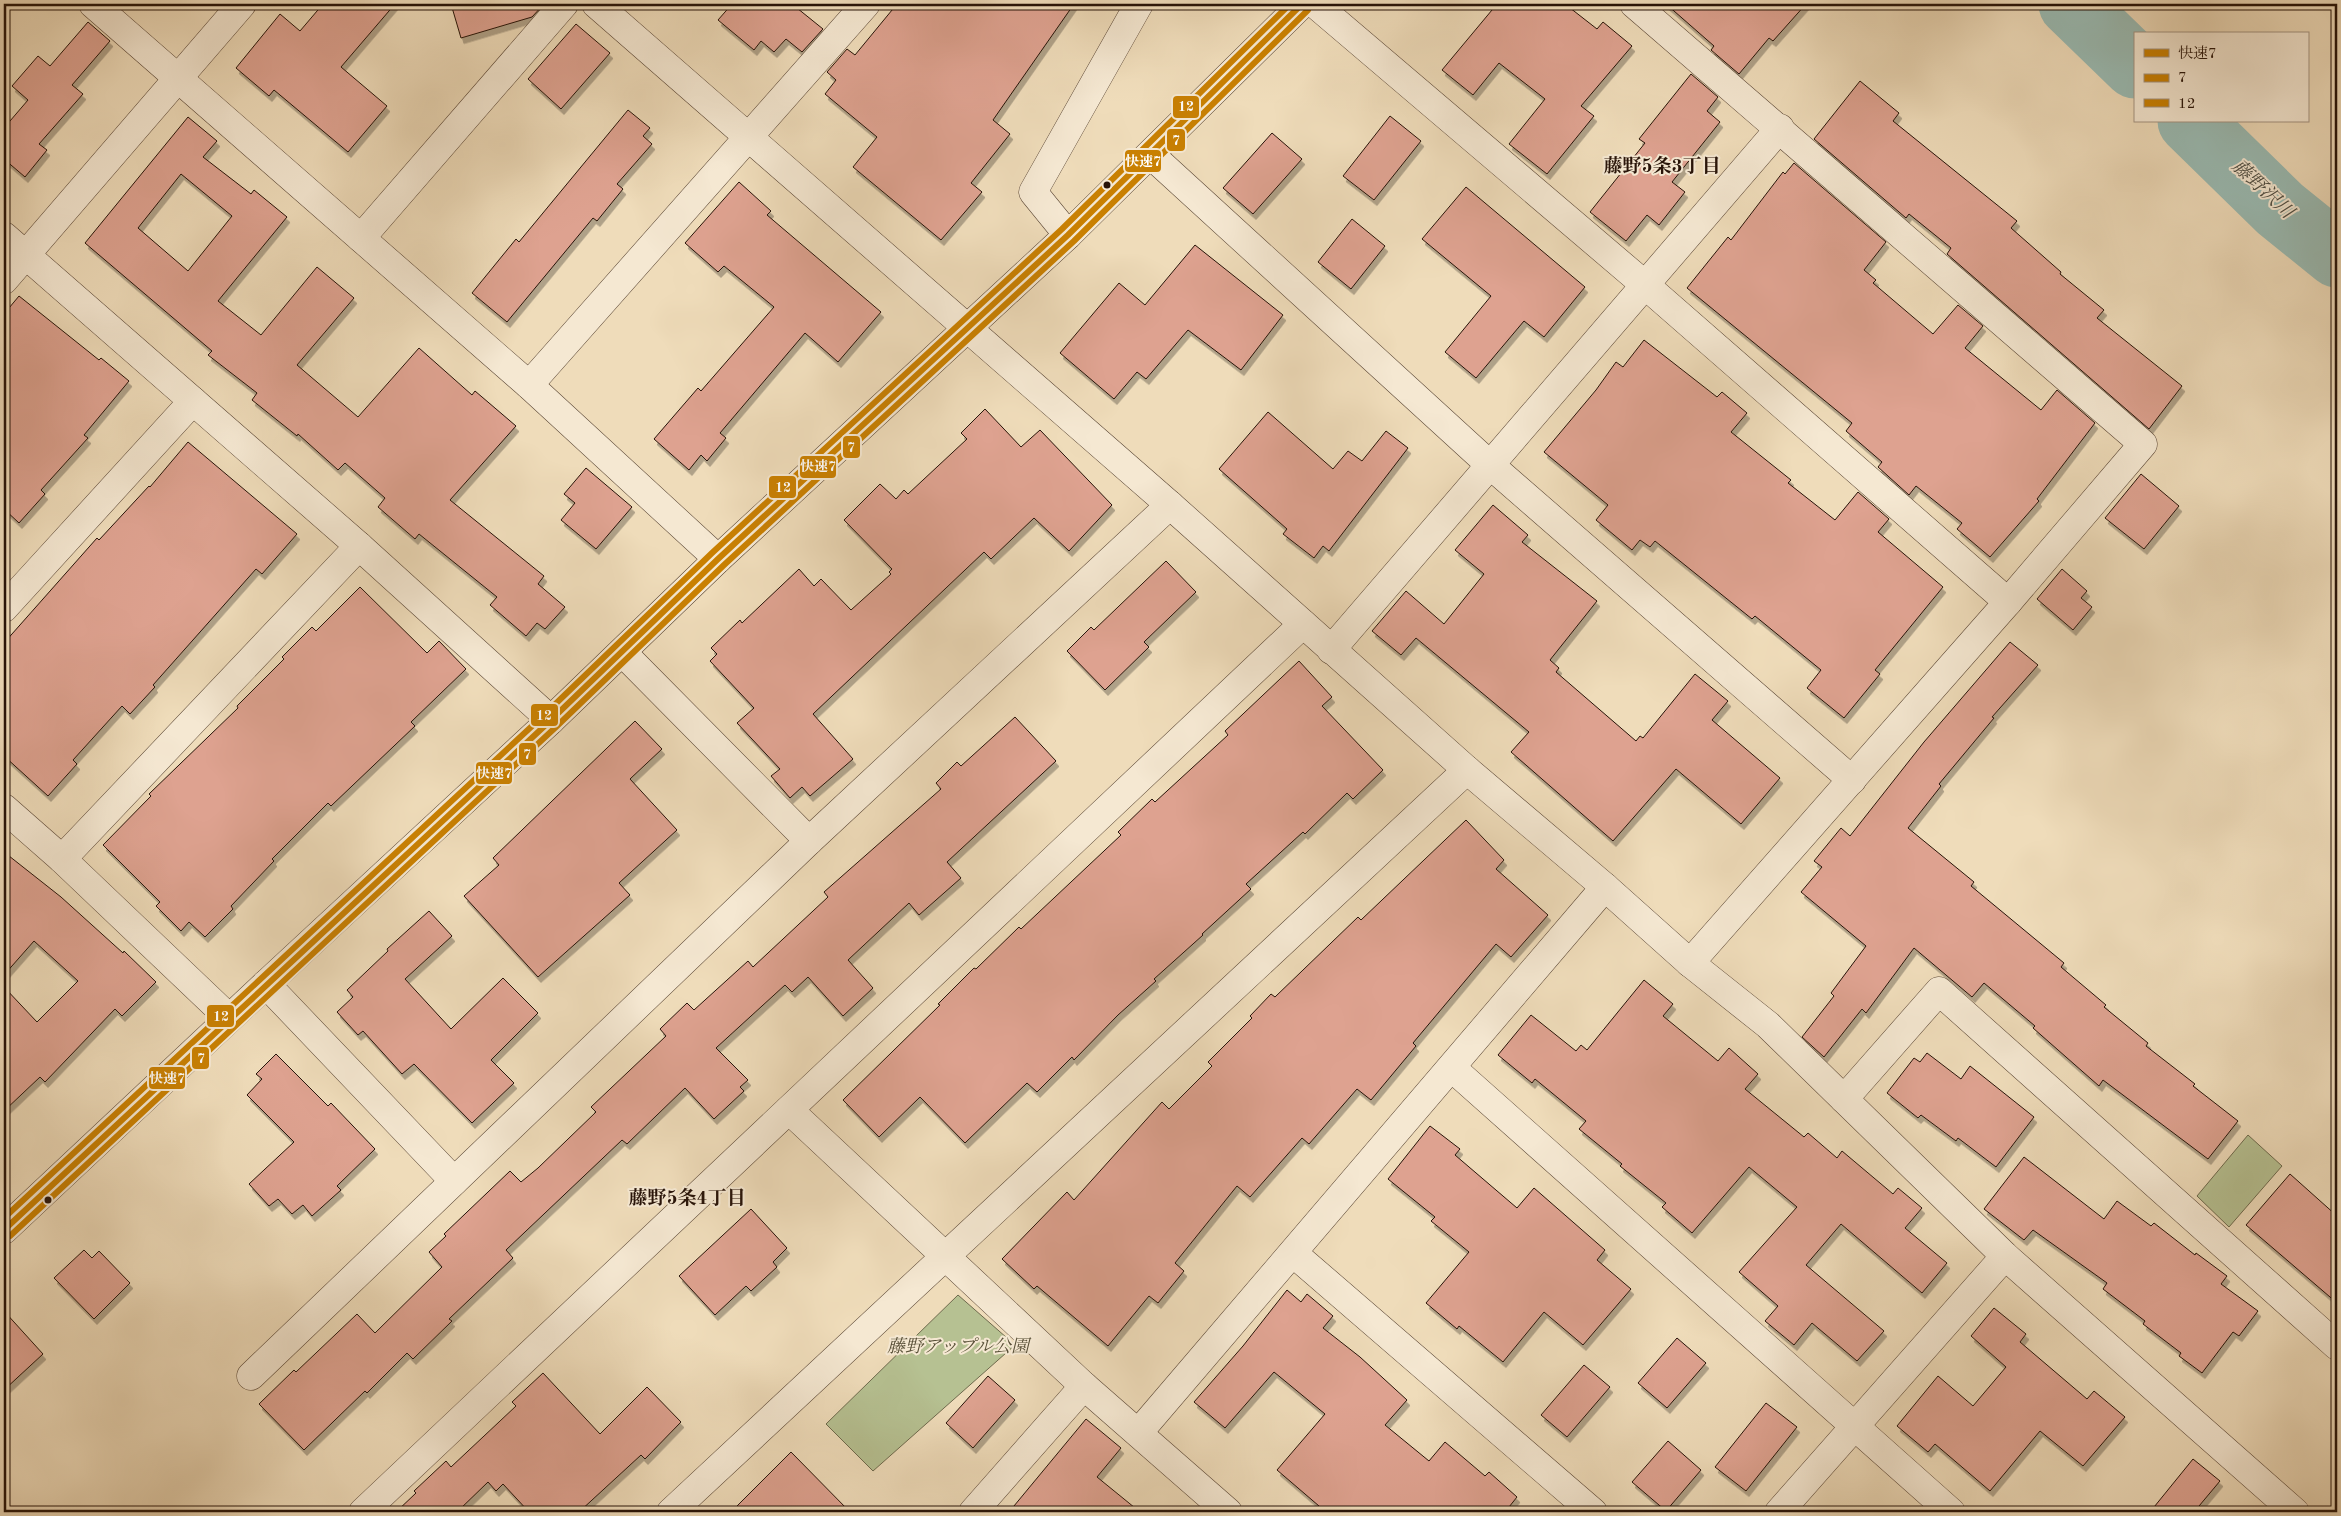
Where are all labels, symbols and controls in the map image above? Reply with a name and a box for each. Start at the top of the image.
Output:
legend [2134,32,2308,122]
text: 快速7 [2178,45,2217,62]
text: 7 [2178,71,2187,86]
line badge: 12 [1172,95,1200,119]
text: 12 [2178,97,2195,112]
text: 12 [1178,100,1194,114]
line badge: 7 [1166,128,1186,152]
text: 7 [1172,134,1180,148]
line badge: 快速7 [1124,149,1162,173]
text: 快速7 [1125,154,1161,169]
district label: 藤野5条3丁目 [1603,155,1721,177]
water label: 藤野沢川 [2228,156,2299,224]
unlabelled marker [1102,180,1112,190]
line badge: 7 [842,435,861,459]
text: 7 [847,441,855,455]
line badge: 快速7 [799,455,837,479]
text: 快速7 [800,459,836,474]
line badge: 12 [768,475,797,499]
text: 12 [775,481,791,495]
line badge: 12 [530,703,559,727]
text: 12 [536,709,552,723]
line badge: 7 [518,742,537,766]
text: 7 [523,748,531,762]
line badge: 快速7 [475,761,513,785]
text: 快速7 [476,766,512,781]
line badge: 12 [206,1004,235,1028]
text: 12 [213,1010,229,1024]
line badge: 7 [191,1046,210,1070]
text: 7 [197,1052,205,1066]
line badge: 快速7 [148,1066,186,1090]
text: 快速7 [149,1071,185,1086]
district label: 藤野5条4丁目 [628,1187,746,1209]
unlabelled marker [43,1195,53,1205]
park label: 藤野アップル公園 [887,1336,1032,1356]

